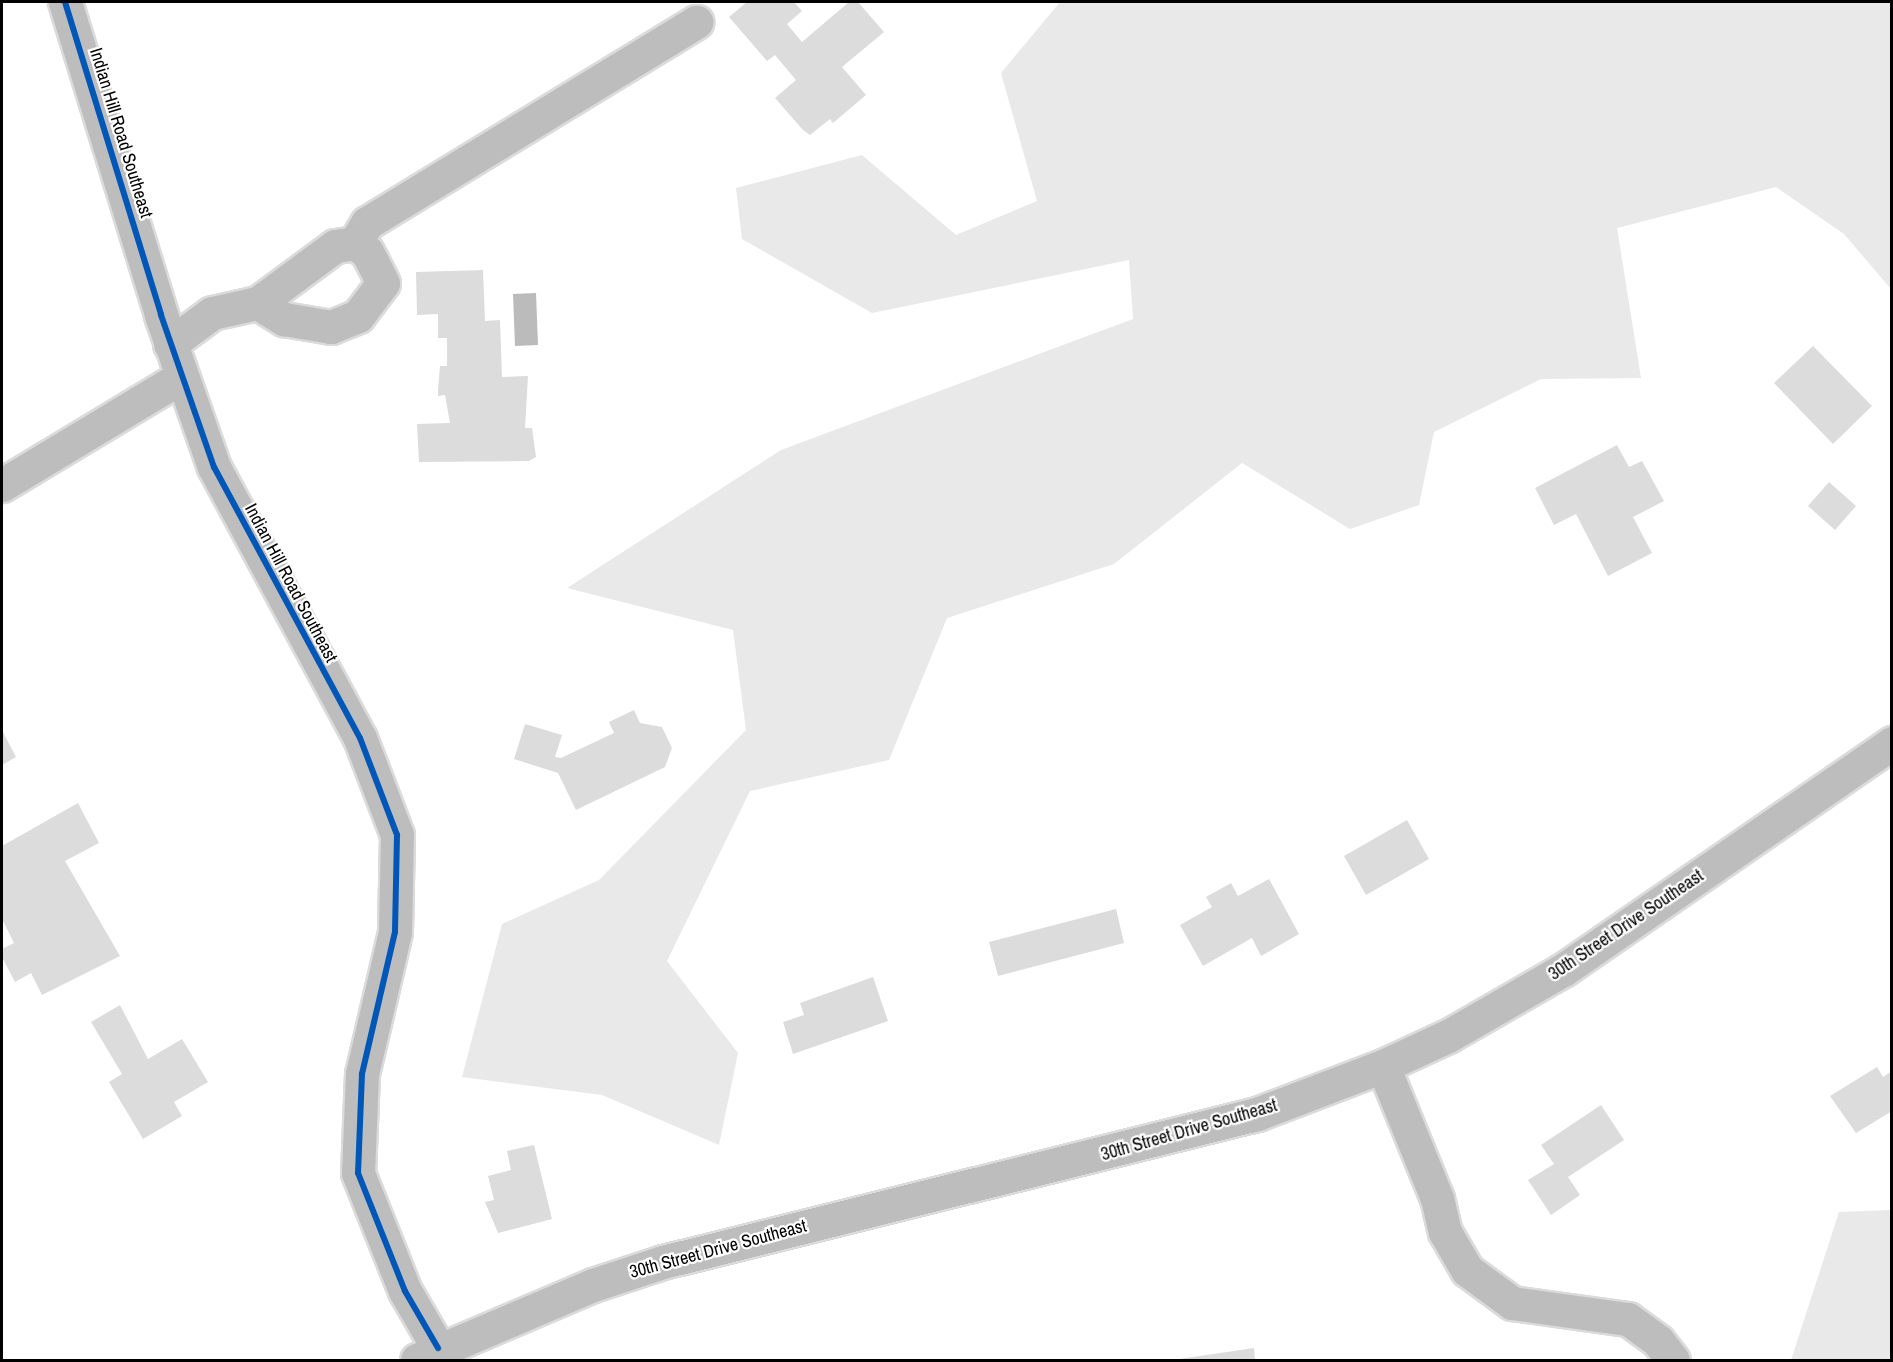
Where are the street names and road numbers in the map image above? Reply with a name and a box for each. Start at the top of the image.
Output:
street label: Indian Hill Road Southeast [85,45,157,221]
street label: Indian Hill Road Southeast [240,500,342,666]
street label: 30th Street Drive Southeast [1544,865,1708,985]
street label: 30th Street Drive Southeast [1098,1095,1280,1165]
street label: 30th Street Drive Southeast [627,1215,809,1283]

